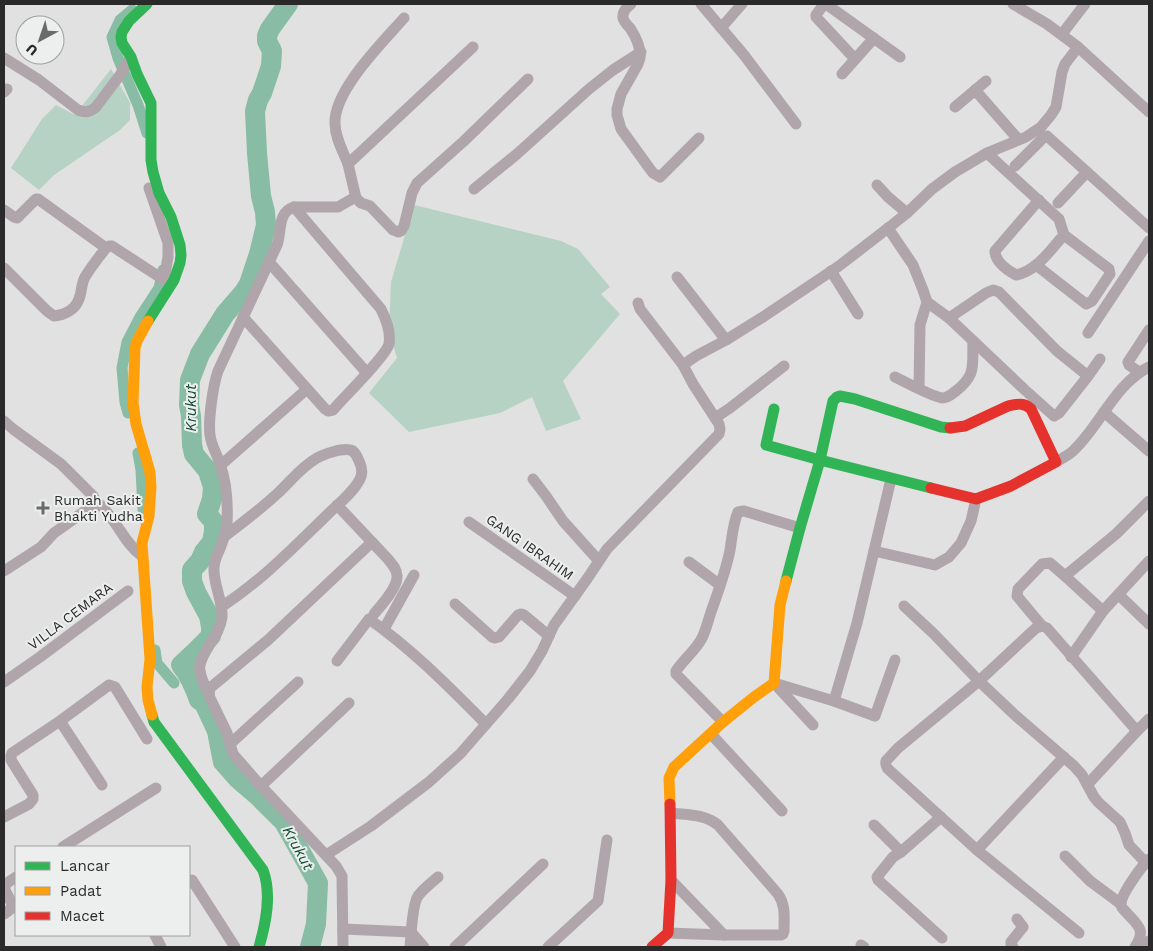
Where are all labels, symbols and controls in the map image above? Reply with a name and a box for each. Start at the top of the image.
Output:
north arrow [15,15,65,65]
text: U [23,41,41,59]
water label: Krukut [182,383,200,432]
place label: Rumah Sakit Bhakti Yudha [54,492,143,524]
marker: Rumah Sakit Bhakti Yudha [36,501,50,515]
street label: GANG IBRAHIM [483,511,577,583]
street label: VILLA CEMARA [25,579,115,653]
water label: Krukut [279,823,318,874]
legend [15,846,190,936]
text: Lancar [60,857,110,875]
text: Padat [60,882,102,900]
text: Macet [60,907,105,925]

